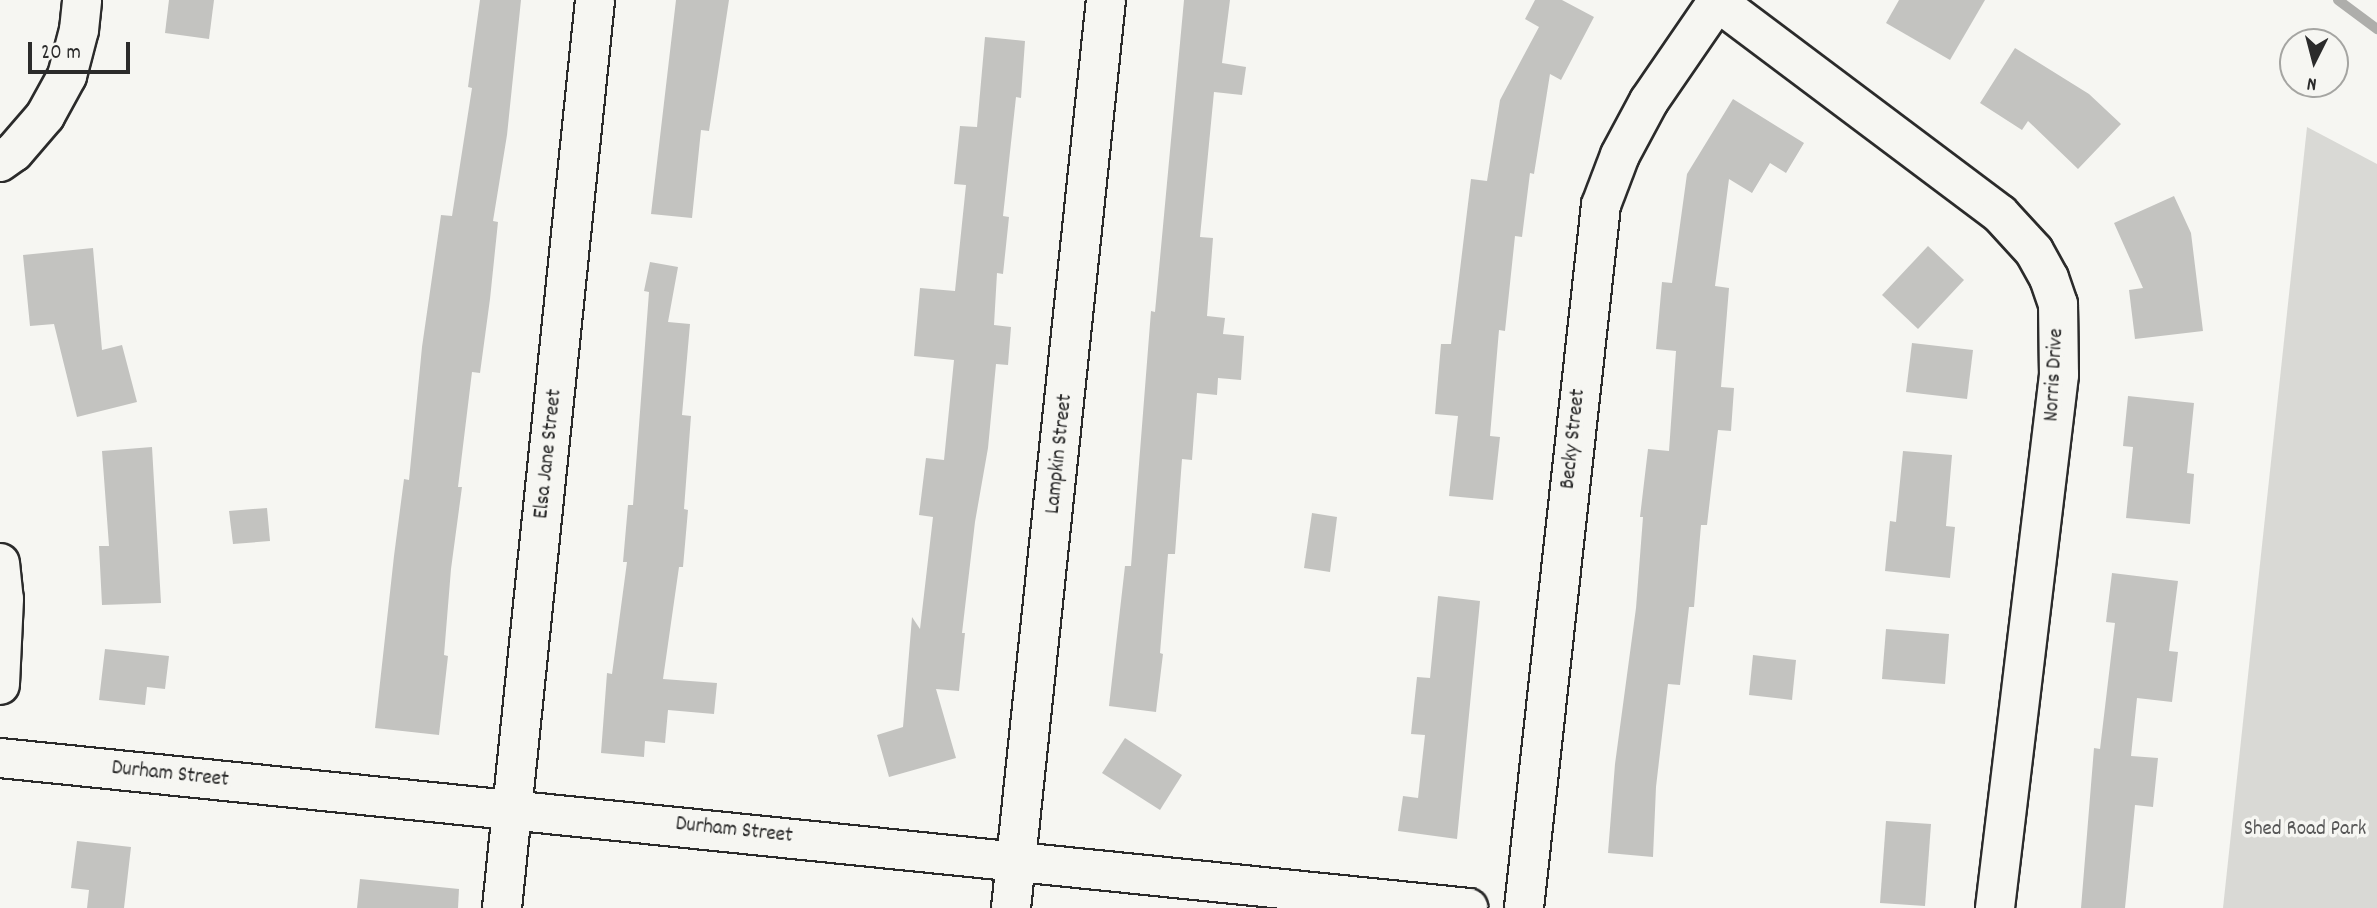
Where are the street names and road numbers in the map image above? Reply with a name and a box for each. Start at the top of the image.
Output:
street label: Norris Drive [2040,328,2070,422]
street label: Elsa Jane Street [530,388,568,520]
street label: Becky Street [1556,388,1592,490]
street label: Lampkin Street [1041,393,1079,515]
street label: Durham Street [110,756,230,794]
street label: Durham Street [674,812,794,850]

